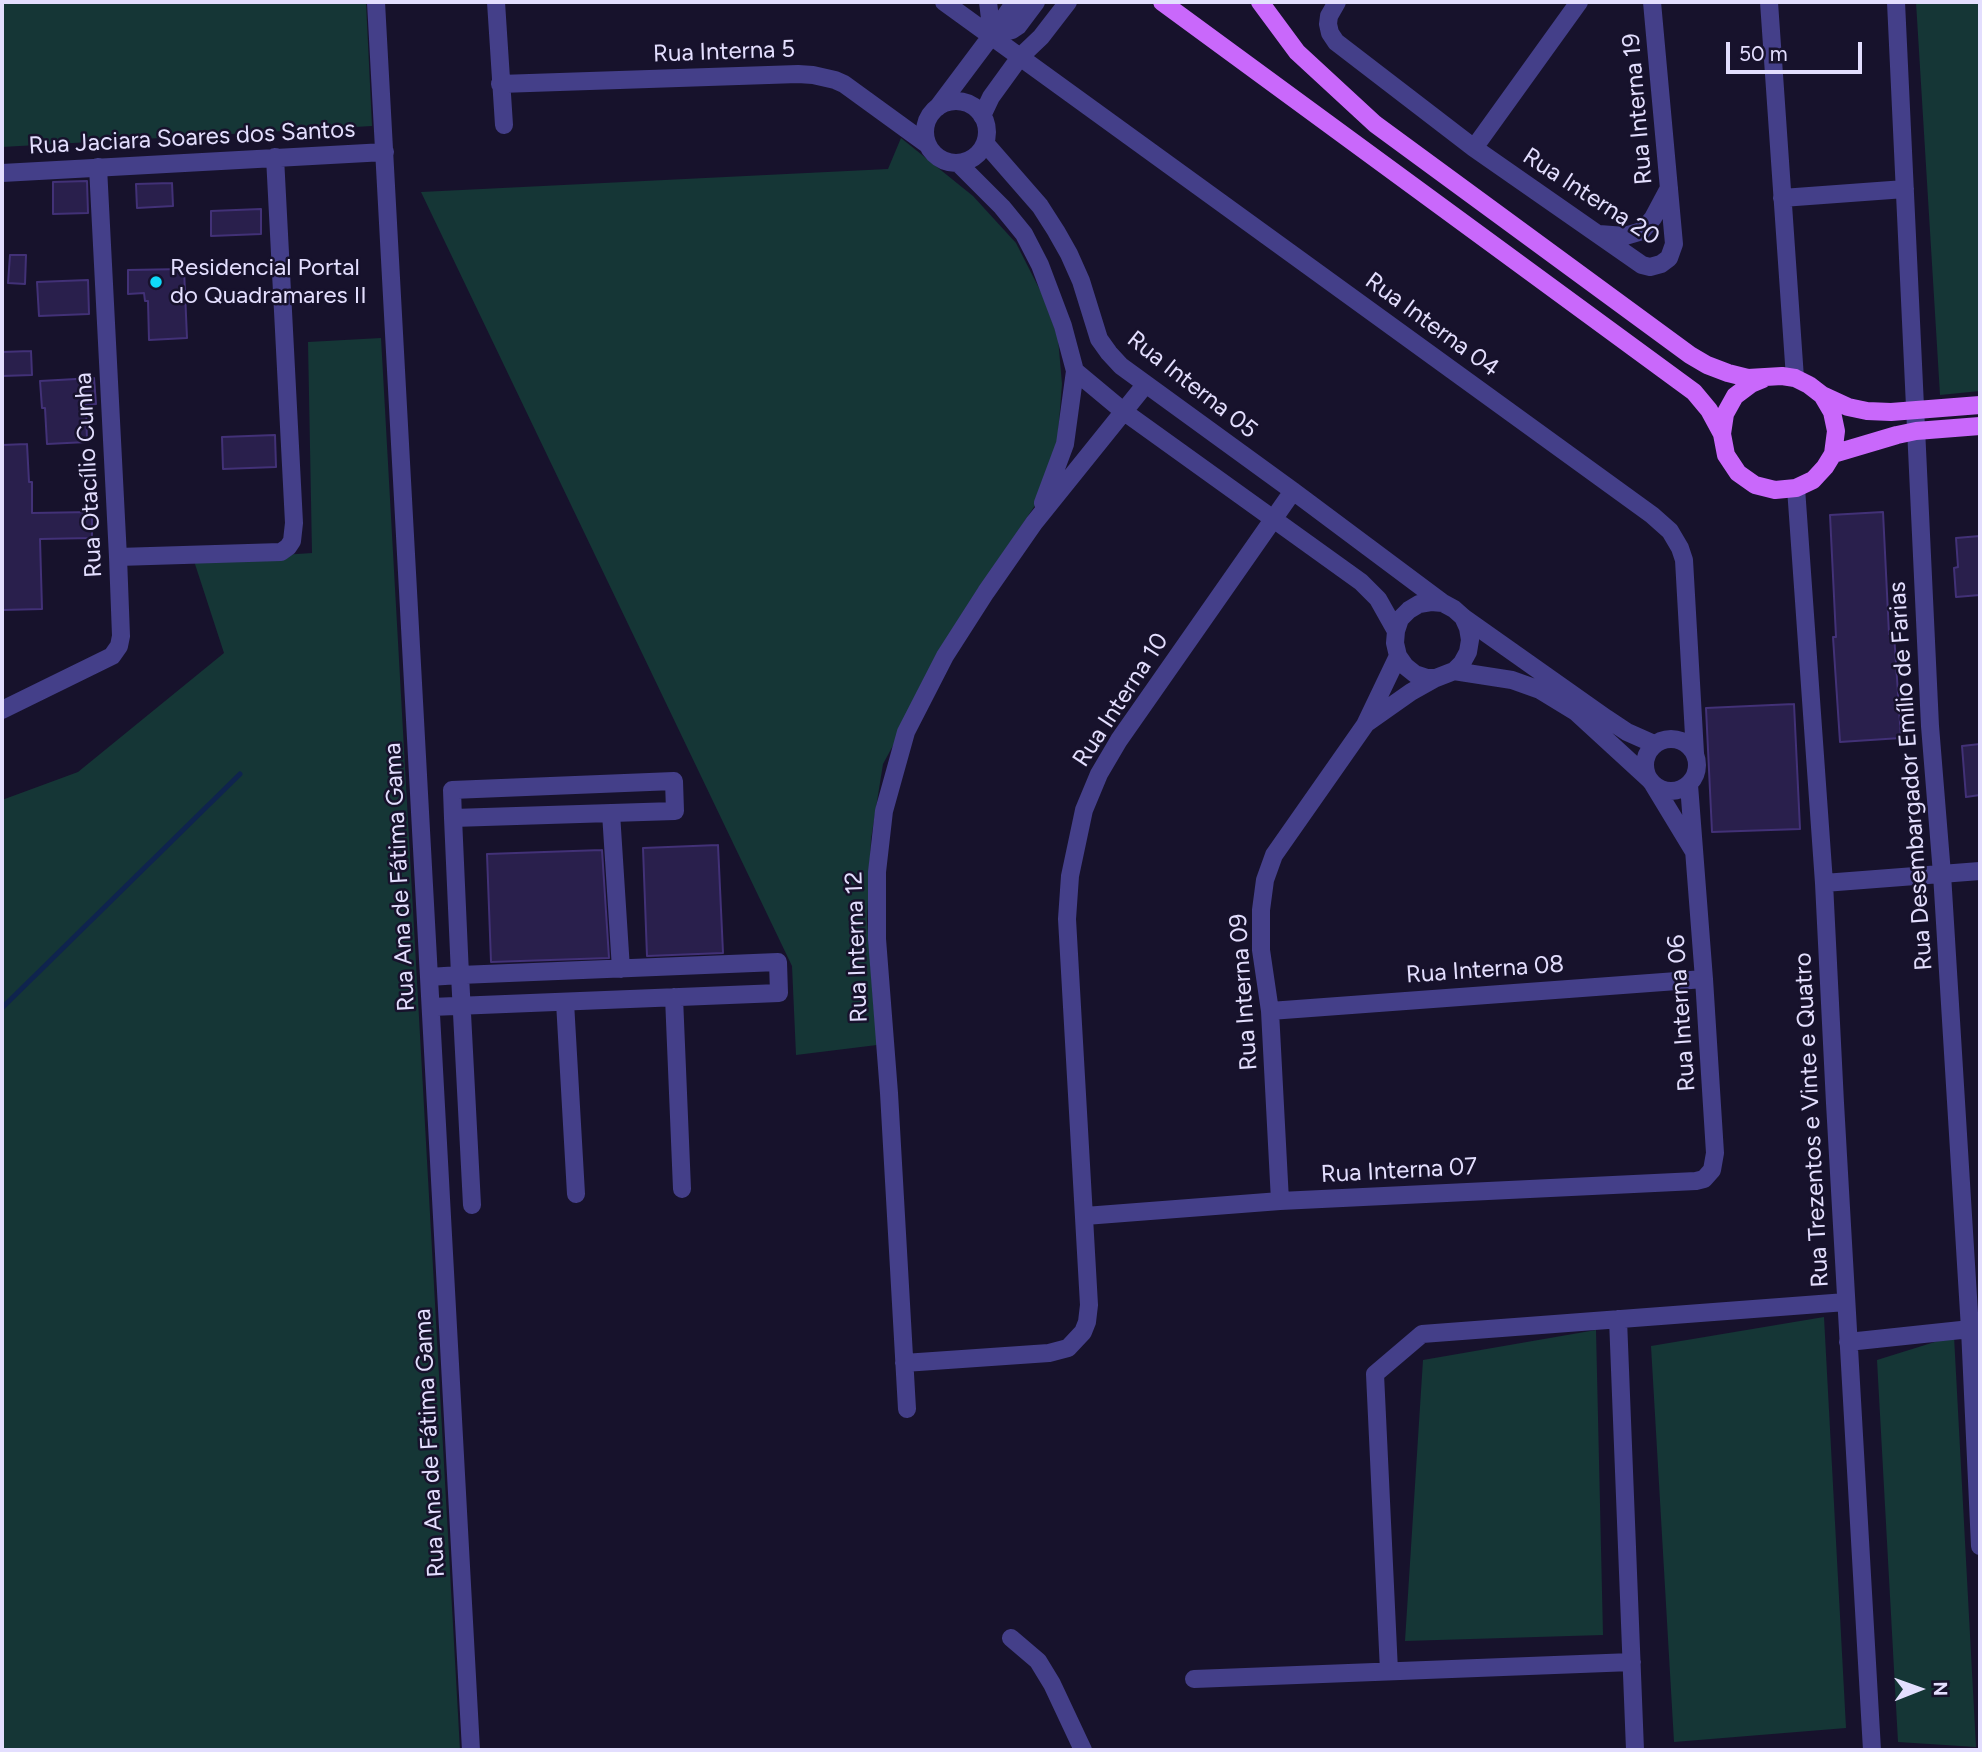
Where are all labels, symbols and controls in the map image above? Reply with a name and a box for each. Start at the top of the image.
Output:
scale bar [1730,28,1867,72]
street label: Rua Interna 19 [1617,32,1659,186]
street label: Rua Interna 5 [653,35,795,69]
text: 50 m [1739,41,1788,66]
street label: Rua Jaciara Soares dos Santos [28,115,356,161]
street label: Rua Interna 20 [1517,142,1665,252]
place label: Residencial Portal do Quadramares II [170,254,367,310]
street label: Rua Interna 04 [1359,267,1505,383]
marker: Residencial Portal do Quadramares II [148,274,164,290]
street label: Rua Interna 05 [1121,325,1263,445]
street label: Rua Otacílio Cunha [69,372,109,578]
street label: Rua Desembargador Emílio de Farias [1883,581,1939,971]
street label: Rua Interna 10 [1067,628,1175,772]
street label: Rua Ana de Fátima Gama [379,742,421,1012]
street label: Rua Interna 12 [840,871,874,1023]
street label: Rua Interna 09 [1224,913,1264,1071]
street label: Rua Interna 06 [1662,934,1702,1092]
street label: Rua Interna 08 [1405,950,1565,990]
street label: Rua Trezentos e Vinte e Quatro [1789,952,1835,1288]
street label: Rua Interna 07 [1320,1153,1478,1189]
street label: Rua Ana de Fátima Gama [409,1308,451,1578]
north arrow [1884,1654,1954,1724]
text: N [1929,1681,1952,1696]

